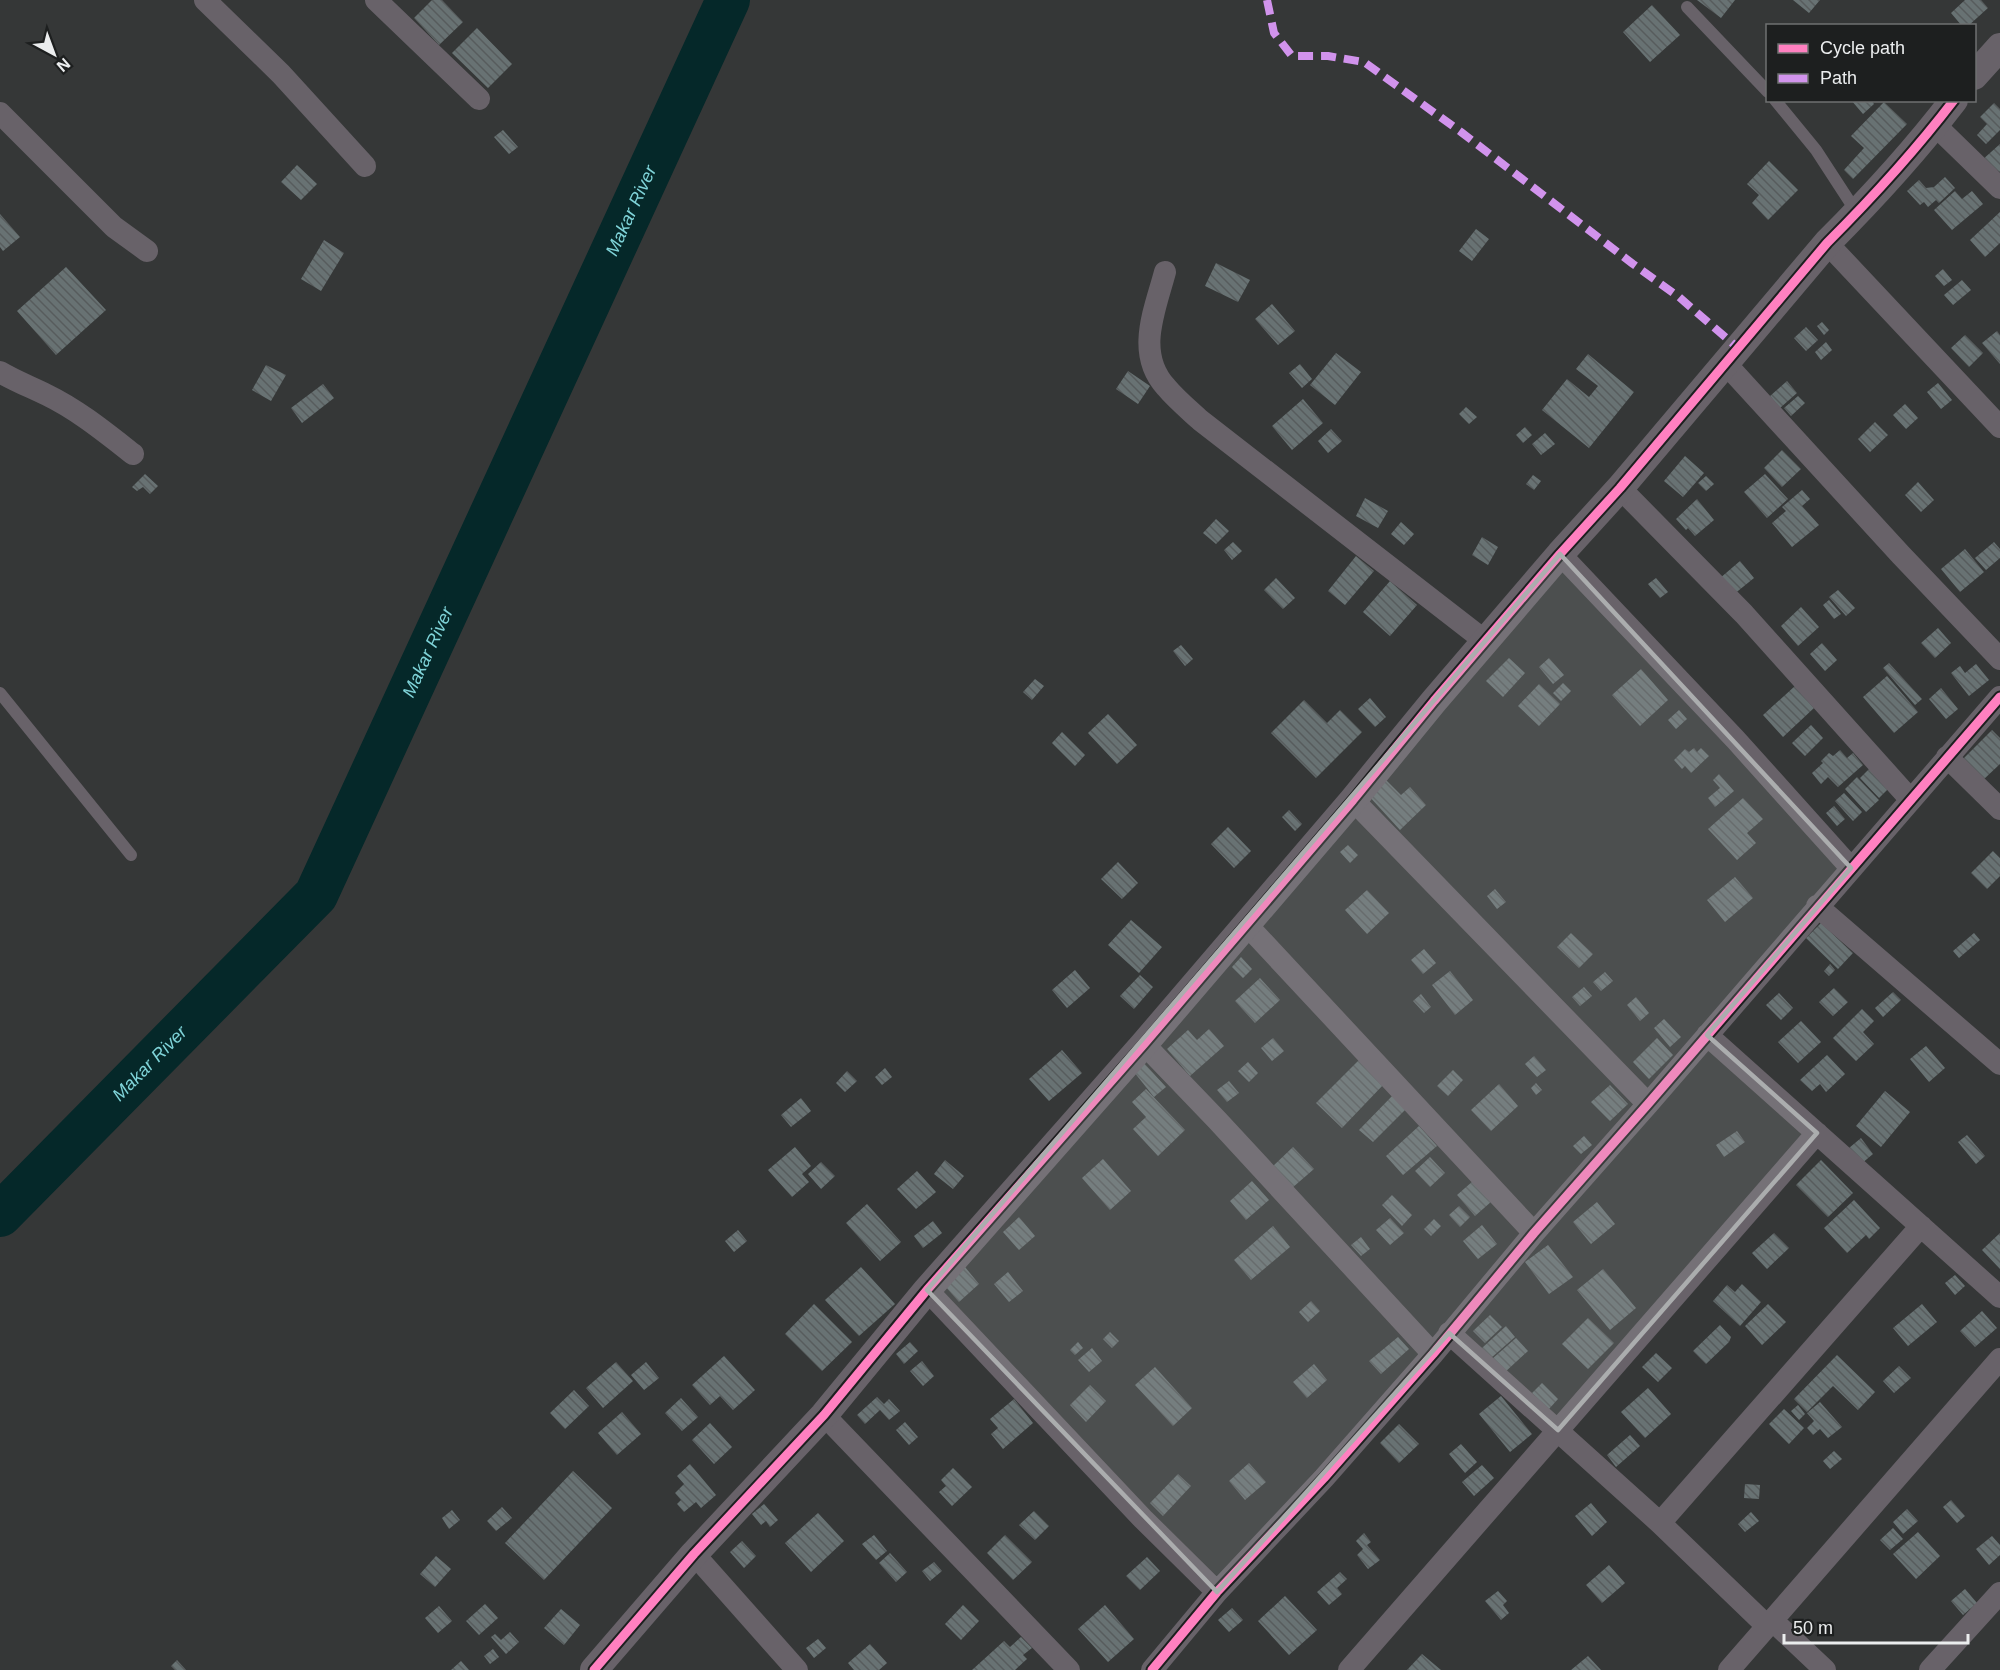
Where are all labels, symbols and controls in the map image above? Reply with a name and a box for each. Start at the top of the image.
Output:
north arrow [24,24,84,84]
legend [1766,24,1976,102]
text: Cycle path [1820,38,1905,58]
text: N [54,55,73,75]
text: Path [1820,68,1857,88]
water label: Makar River [602,162,661,259]
water label: Makar River [398,603,458,700]
water label: Makar River [108,1021,192,1105]
scale bar [1784,1607,1968,1645]
text: 50 m [1793,1618,1833,1638]

